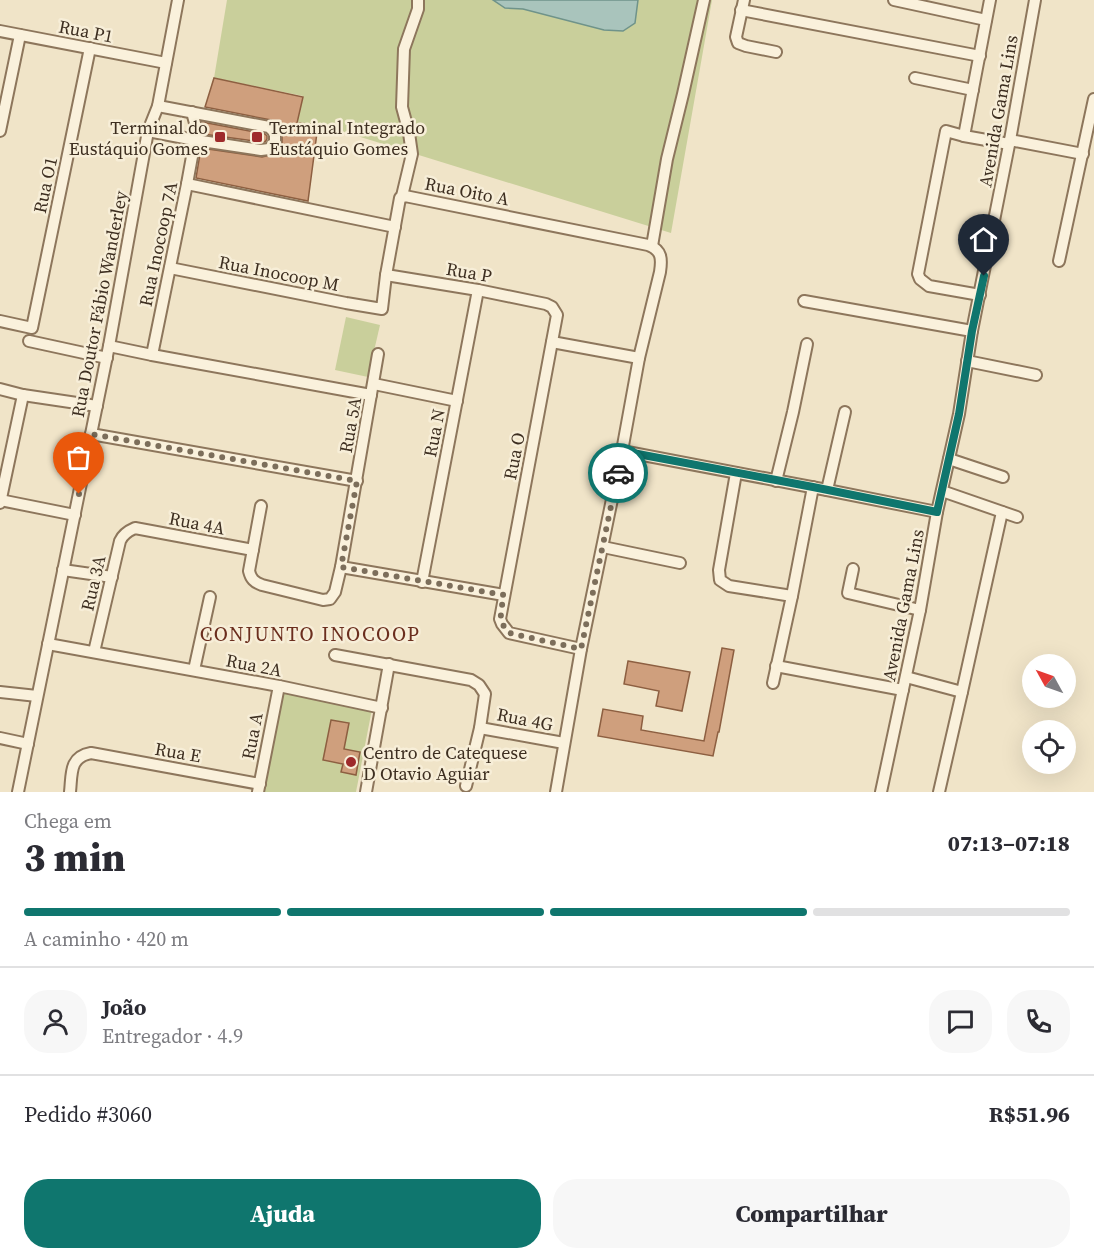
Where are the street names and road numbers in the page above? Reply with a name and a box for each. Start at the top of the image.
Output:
street label: Rua P1 [57,13,115,49]
street label: Avenida Gama Lins [972,33,1024,189]
street label: Rua O1 [27,154,63,216]
street label: Rua Oito A [423,171,511,211]
street label: Rua Inocoop 7A [133,179,183,309]
street label: Rua Doutor Fábio Wanderley [65,188,133,419]
street label: Rua Inocoop M [217,249,341,297]
street label: Rua P [444,256,494,288]
street label: Rua 5A [333,395,367,455]
street label: Rua N [417,407,451,459]
street label: Rua O [497,430,531,482]
street label: Rua 4A [167,505,227,541]
street label: Avenida Gama Lins [876,527,930,683]
street label: Rua 3A [74,553,112,613]
street label: Rua 2A [224,647,284,683]
street label: Rua 4G [495,701,555,737]
street label: Rua A [235,710,269,762]
street label: Rua E [153,736,203,768]

